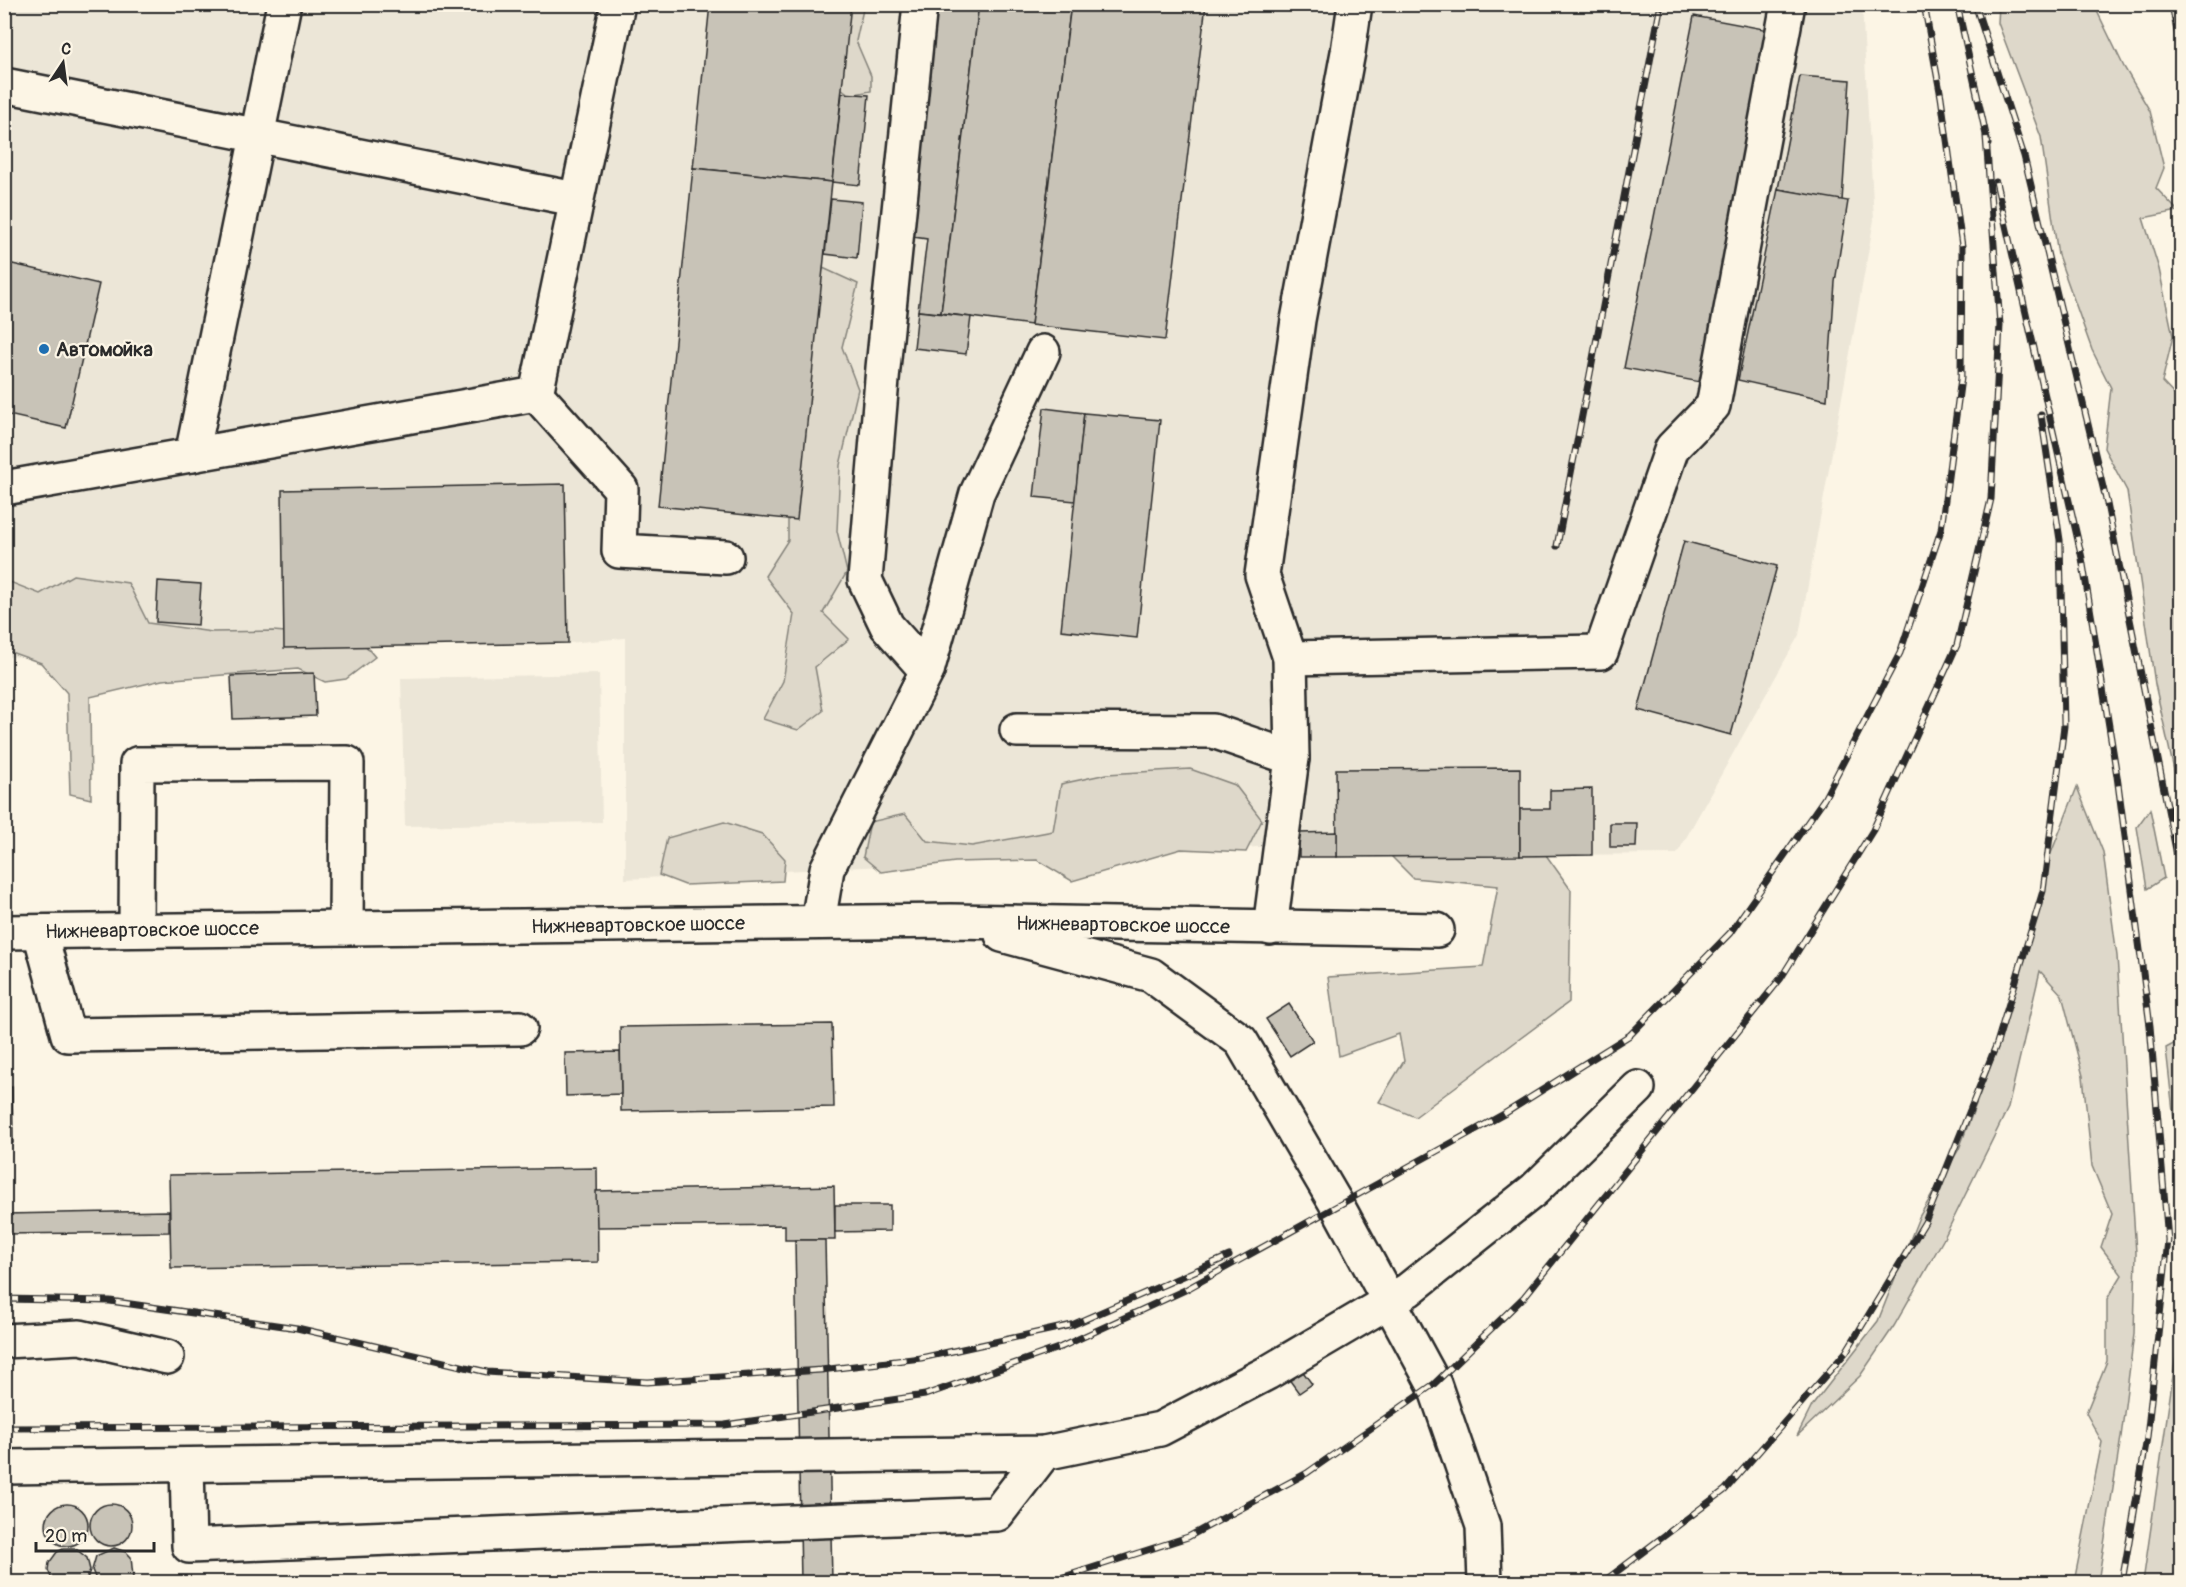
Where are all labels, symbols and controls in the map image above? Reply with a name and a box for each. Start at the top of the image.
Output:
north arrow [33,33,93,93]
text: С [59,39,73,60]
place label: Автомойка [56,337,153,362]
marker: Автомойка [37,342,51,356]
street label: Нижневартовское шоссе [531,911,745,939]
street label: Нижневартовское шоссе [1016,911,1230,939]
street label: Нижневартовское шоссе [45,916,259,944]
scale bar [36,1515,154,1553]
text: 20 m [45,1525,87,1548]

